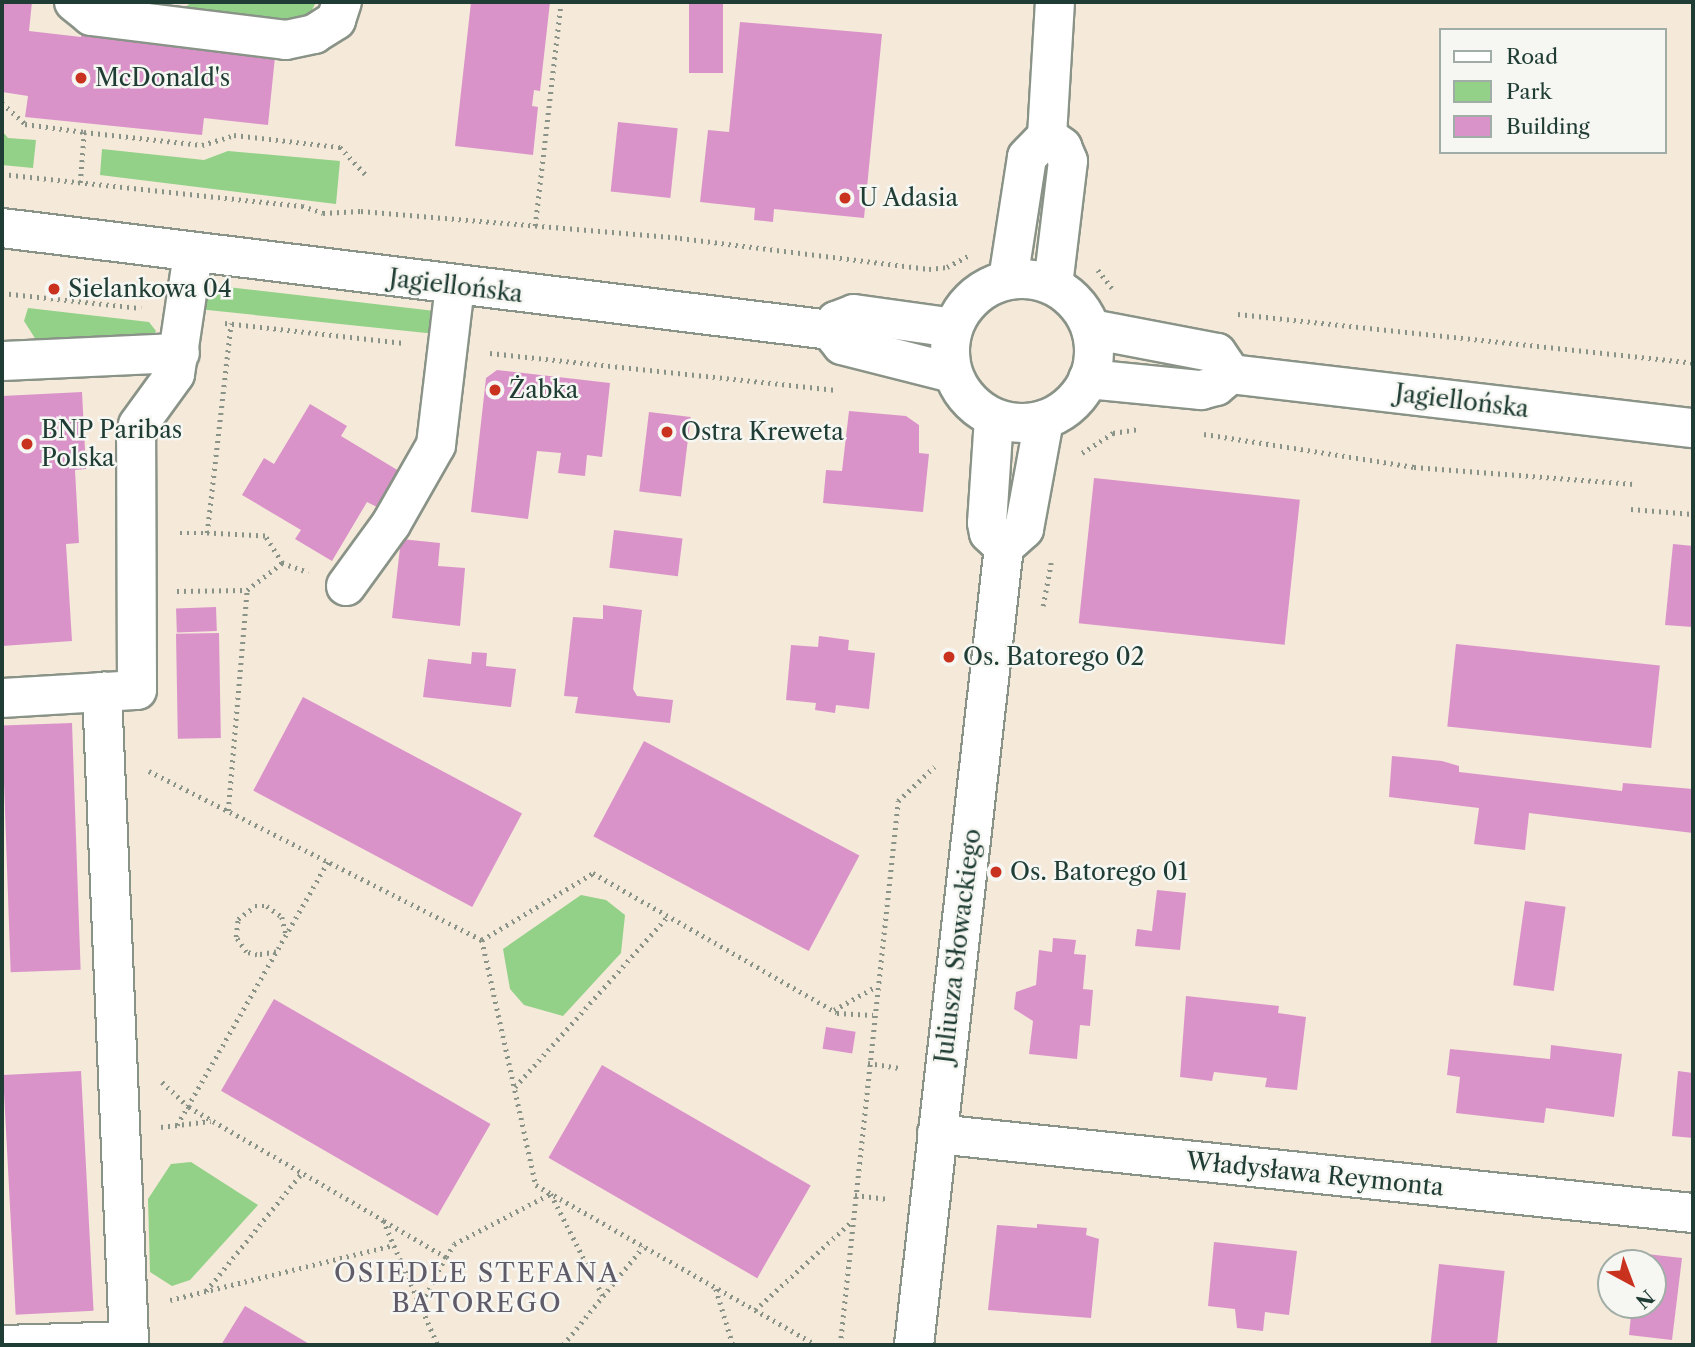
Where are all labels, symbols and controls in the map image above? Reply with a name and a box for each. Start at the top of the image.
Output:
legend [1440,28,1667,154]
text: Road [1506,44,1558,69]
place label: McDonald's [95,64,230,92]
marker: McDonald's [73,70,89,86]
text: Park [1506,79,1552,104]
text: Building [1506,114,1590,139]
place label: U Adasia [859,184,959,212]
marker: U Adasia [837,190,853,206]
street label: Jagiellońska [388,264,524,308]
place label: Sielankowa 04 [68,275,232,303]
marker: Sielankowa 04 [46,281,62,297]
place label: Żabka [509,376,578,404]
street label: Jagiellońska [1394,379,1530,423]
marker: Żabka [487,382,503,398]
place label: BNP Paribas Polska [41,416,183,472]
place label: Ostra Kreweta [681,418,844,446]
marker: Ostra Kreweta [659,424,675,440]
marker: BNP Paribas Polska [19,436,35,452]
place label: Os. Batorego 02 [963,643,1145,671]
marker: Os. Batorego 02 [941,649,957,665]
street label: Juliusza Słowackiego [929,827,987,1065]
place label: Os. Batorego 01 [1010,858,1188,886]
marker: Os. Batorego 01 [988,864,1004,880]
street label: Władysława Reymonta [1185,1146,1445,1202]
north arrow [1597,1249,1667,1319]
district label: OSIEDLE STEFANA BATOREGO [336,1258,618,1320]
text: N [1631,1285,1659,1313]

